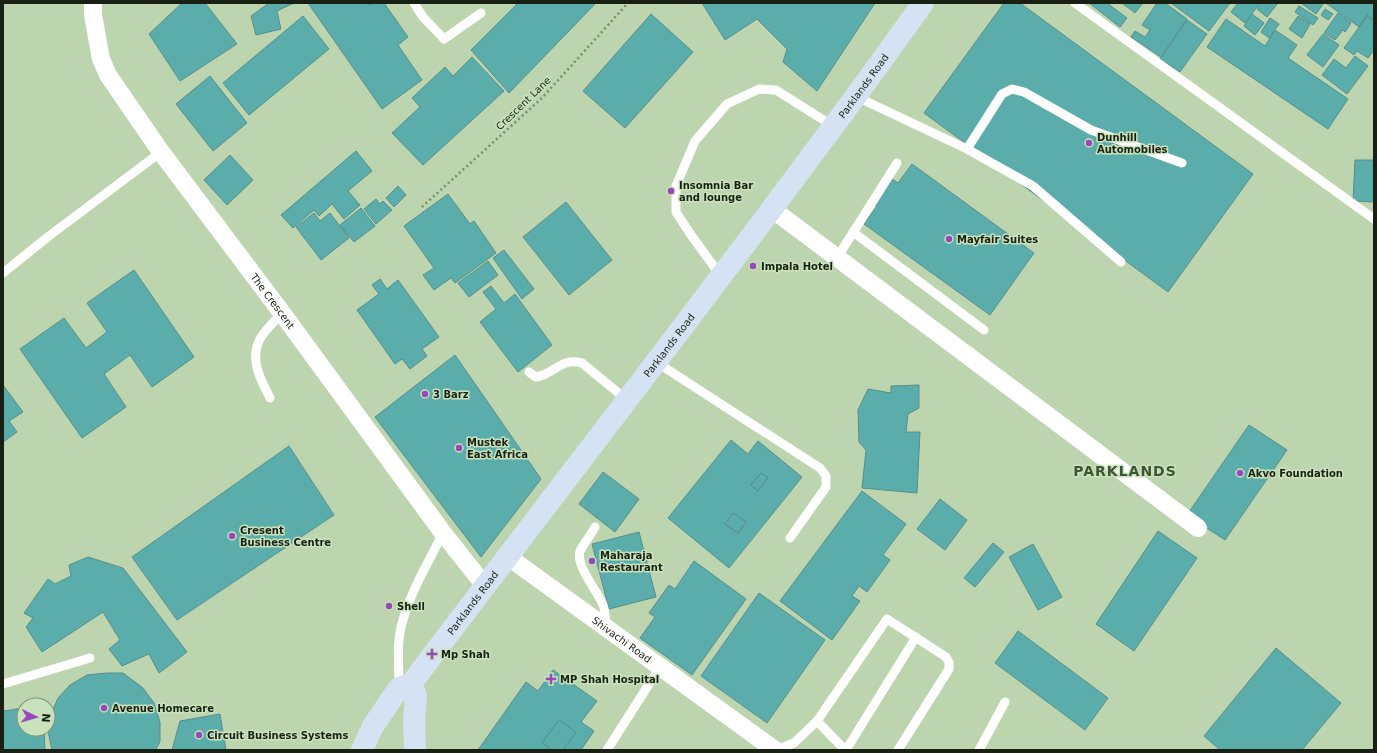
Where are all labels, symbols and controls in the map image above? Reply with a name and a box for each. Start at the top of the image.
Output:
street label: Parklands Road [836,52,891,120]
street label: Crescent Lane [494,75,553,132]
place label: Dunhill Automobiles [1097,132,1168,155]
marker: Dunhill Automobiles [1084,138,1094,148]
place label: Insomnia Bar and lounge [679,180,753,203]
marker: Insomnia Bar and lounge [666,186,676,196]
marker: Mayfair Suites [944,234,954,244]
place label: Mayfair Suites [957,234,1038,245]
marker: Impala Hotel [748,261,758,271]
place label: Impala Hotel [761,261,833,272]
street label: The Crescent [248,271,297,331]
street label: Parklands Road [642,311,697,379]
marker: 3 Barz [420,389,430,399]
place label: 3 Barz [433,389,469,400]
place label: Mustek East Africa [467,437,528,460]
marker: Mustek East Africa [454,443,464,453]
district label: PARKLANDS [1073,463,1177,479]
marker: Akvo Foundation [1235,468,1245,478]
place label: Akvo Foundation [1248,468,1343,479]
place label: Cresent Business Centre [240,525,331,548]
marker: Cresent Business Centre [227,531,237,541]
place label: Maharaja Restaurant [600,550,663,573]
marker: Maharaja Restaurant [587,556,597,566]
street label: Parklands Road [445,569,501,637]
marker: Shell [384,601,394,611]
place label: Shell [397,601,425,612]
street label: Shivachi Road [590,615,654,665]
marker: Mp Shah [426,648,438,660]
place label: Mp Shah [441,649,490,660]
marker: MP Shah Hospital [545,673,557,685]
place label: MP Shah Hospital [560,674,659,685]
north arrow [16,697,56,737]
marker: Avenue Homecare [99,703,109,713]
place label: Avenue Homecare [112,703,214,714]
text: N [39,713,52,723]
marker: Circuit Business Systems [194,730,204,740]
place label: Circuit Business Systems [207,730,348,741]

